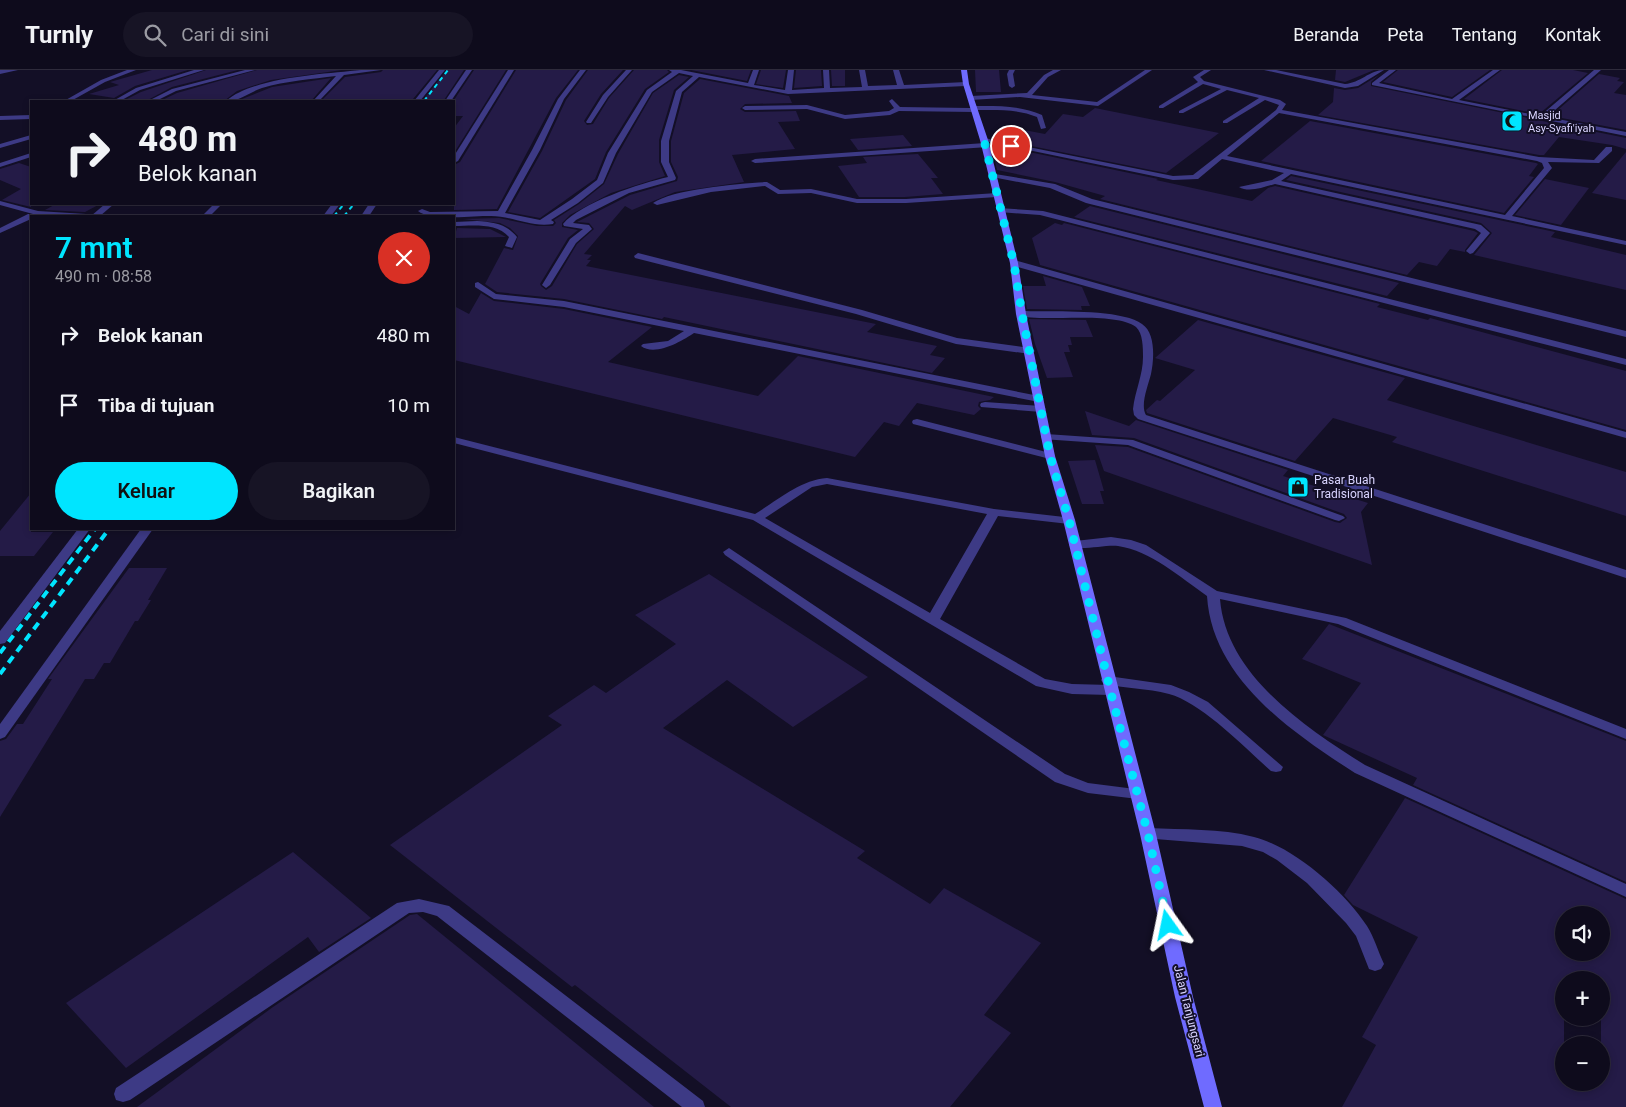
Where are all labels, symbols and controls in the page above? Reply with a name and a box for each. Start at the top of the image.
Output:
search box [123,12,473,57]
text: Turnly [25,21,93,49]
icon: search [141,21,169,49]
text: Cari di sini [181,23,269,46]
text: Beranda [1293,24,1359,45]
text: Peta [1387,24,1424,45]
text: Tentang [1452,24,1517,45]
text: Kontak [1545,24,1601,45]
mosque icon: Masjid Asy-Syafi'iyah [1500,109,1524,133]
place label: Masjid Asy-Syafi'iyah [1528,109,1595,135]
text: 480 m [138,119,237,160]
icon: right [55,120,120,185]
pin [990,125,1032,167]
icon: arrive [997,132,1025,160]
text: Belok kanan [138,161,257,186]
text: 7 mnt [55,230,133,265]
button: close [378,232,430,284]
text: 490 m · 08:58 [55,267,152,286]
icon: right [55,321,83,349]
text: Belok kanan [98,324,203,347]
text: 480 m [377,324,430,347]
icon: arrive [55,391,83,419]
text: Tiba di tujuan [98,394,214,417]
text: 10 m [387,394,430,417]
button: Keluar [55,462,238,520]
button: Bagikan [248,462,430,520]
place label: Pasar Buah Tradisional [1314,473,1375,501]
shop icon: Pasar Buah Tradisional [1286,475,1310,499]
position arrow [1141,898,1193,950]
map controls [1555,906,1610,1091]
button: sound [1555,906,1610,961]
street label: Jalan Tanjungsari [1171,964,1207,1058]
button: + [1555,971,1610,1026]
button: − [1555,1036,1610,1091]

